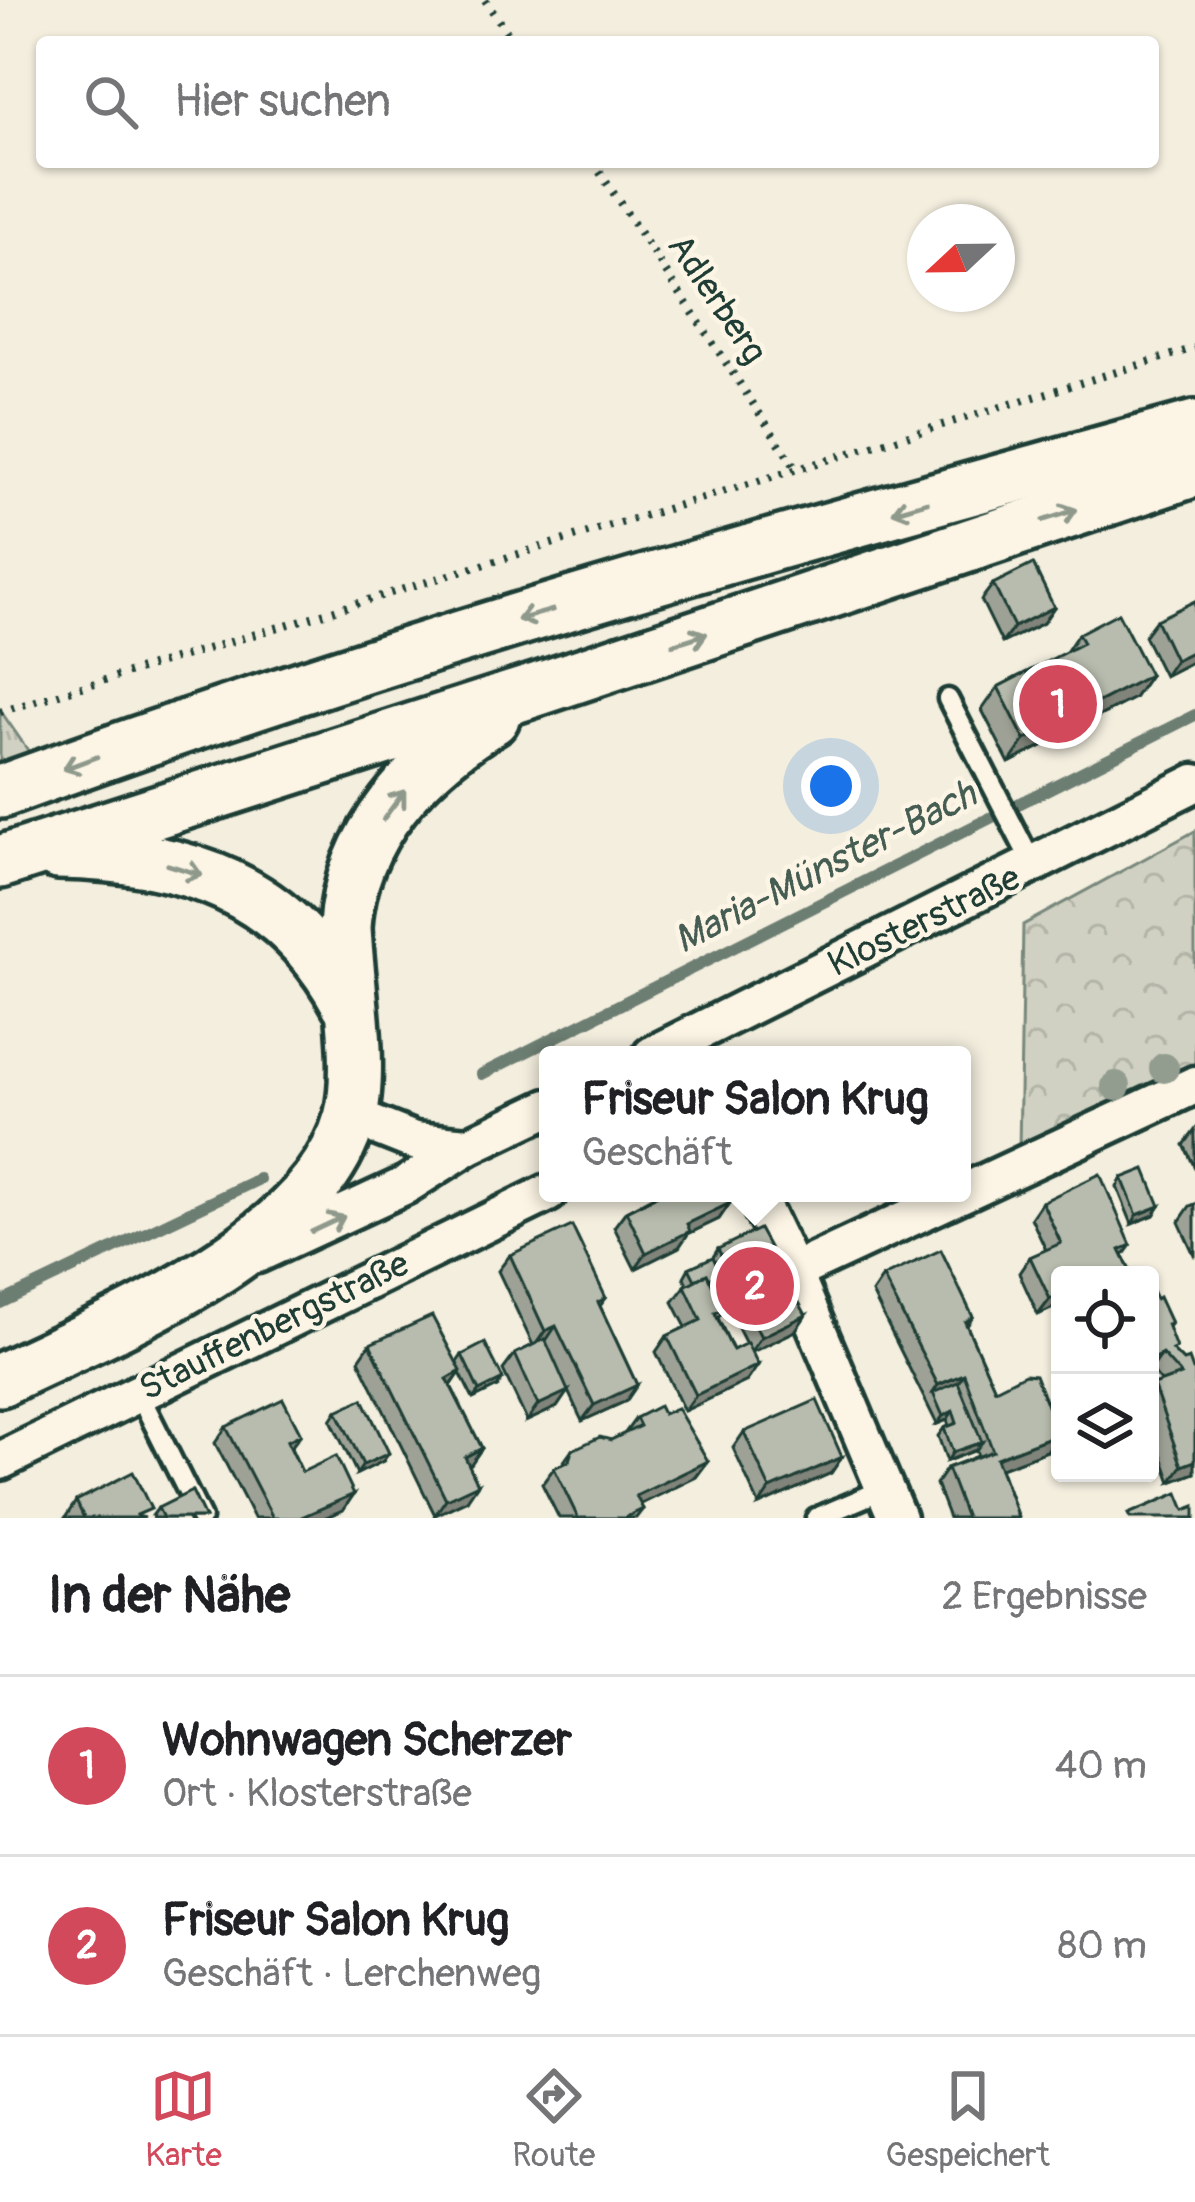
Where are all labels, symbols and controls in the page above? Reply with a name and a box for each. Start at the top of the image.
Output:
search box [36,36,1159,168]
icon: search [78,69,144,135]
text: Hier suchen [174,74,391,130]
north arrow [907,204,1015,312]
street label: Adlerberg [657,226,777,372]
one-way arrow [892,497,930,519]
one-way arrow [1040,503,1078,525]
one-way arrow [517,605,555,627]
one-way arrow [670,626,708,648]
pin: 1 [1019,659,1097,749]
one-way arrow [62,754,99,775]
your location [801,756,861,816]
water label: Maria-Münster-Bach [666,768,987,964]
one-way arrow [380,789,406,822]
street label: Klosterstraße [820,855,1028,987]
one-way arrow [165,860,203,882]
popup [539,1046,971,1202]
text: Friseur Salon Krug [581,1072,929,1128]
text: Geschäft [581,1128,732,1177]
one-way arrow [309,1211,345,1233]
street label: Stauffenbergstraße [132,1241,416,1411]
pin: 2 [716,1241,794,1331]
map controls [1051,1266,1159,1482]
button: locate [1051,1266,1159,1374]
button: layers [1051,1374,1159,1482]
text: In der Nähe [48,1564,290,1628]
text: 2 Ergebnisse [941,1572,1147,1621]
text: Wohnwagen Scherzer [162,1713,572,1769]
text: 1 [79,1741,95,1790]
text: 40 m [1055,1741,1147,1790]
text: Ort · Klosterstraße [162,1769,472,1818]
text: Friseur Salon Krug [162,1893,509,1949]
text: 2 [76,1921,98,1970]
text: 80 m [1058,1921,1147,1970]
text: Geschäft · Lerchenweg [162,1949,541,1998]
tab: Karte [145,2063,222,2176]
tab: Route [512,2063,595,2176]
tab: Gespeichert [886,2063,1050,2176]

